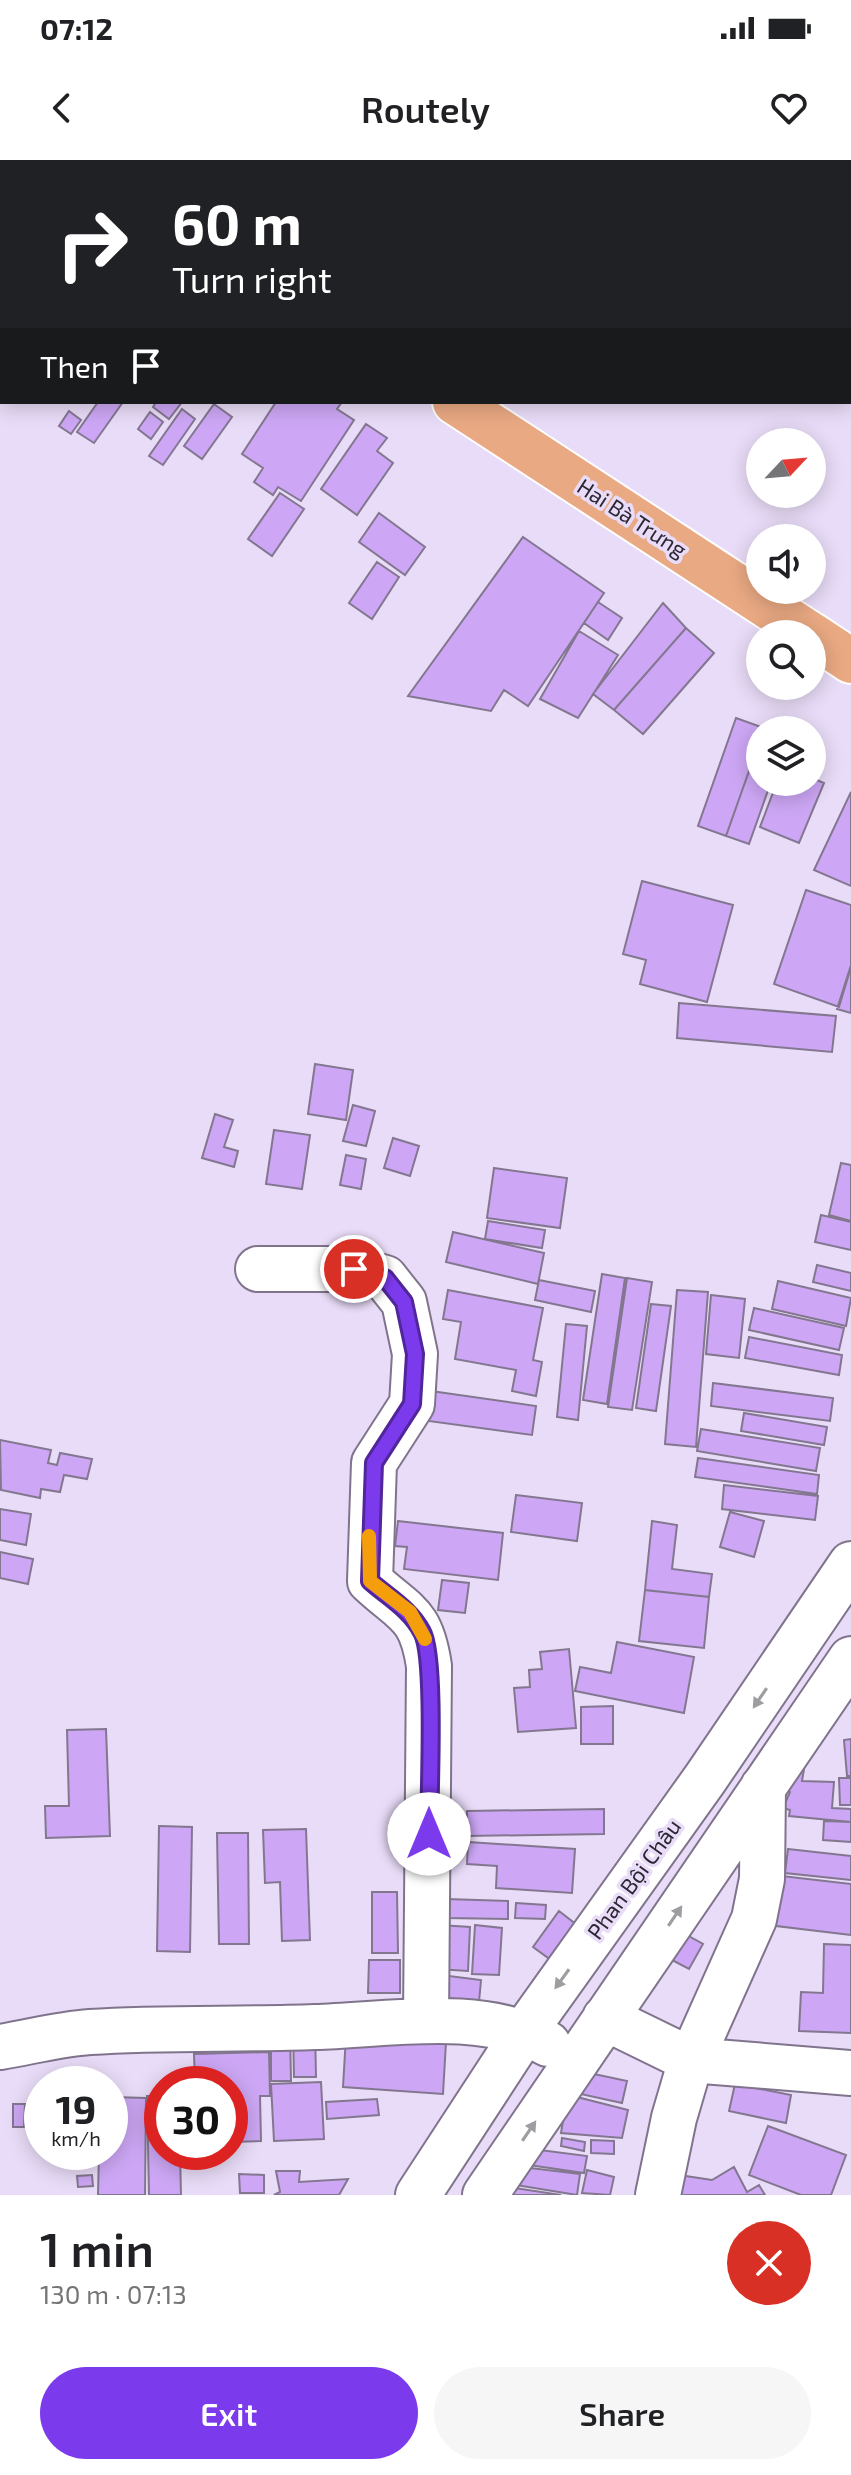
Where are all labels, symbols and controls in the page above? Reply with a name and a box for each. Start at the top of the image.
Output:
text: 07:12 [40,10,113,46]
icon: back [40,86,84,130]
icon: heart [767,86,811,130]
text: Routely [361,87,490,130]
text: 60 m [172,189,302,256]
icon: right [40,192,144,296]
text: Turn right [172,257,332,300]
icon: arrive [124,344,168,388]
text: Then [40,348,108,384]
north arrow [746,428,826,508]
map controls [746,428,826,796]
street label: Hai Bà Trưng [573,472,692,562]
button: sound [746,524,826,604]
button: search [746,620,826,700]
button: layers [746,716,826,796]
pin [320,1235,388,1303]
icon: arrive [332,1247,376,1291]
one-way arrow [754,1687,768,1709]
position arrow [387,1792,471,1876]
street label: Phan Bội Châu [581,1813,685,1943]
one-way arrow [667,1905,682,1926]
one-way arrow [555,1969,571,1990]
speed limit sign: 30 [144,2066,248,2170]
text: 19 [56,2084,96,2132]
one-way arrow [521,2120,536,2141]
text: km/h [51,2126,101,2150]
text: 1 min [40,2219,154,2277]
button: close [727,2221,811,2305]
text: 130 m · 07:13 [40,2278,187,2309]
button: Exit [40,2367,418,2459]
button: Share [434,2367,811,2459]

